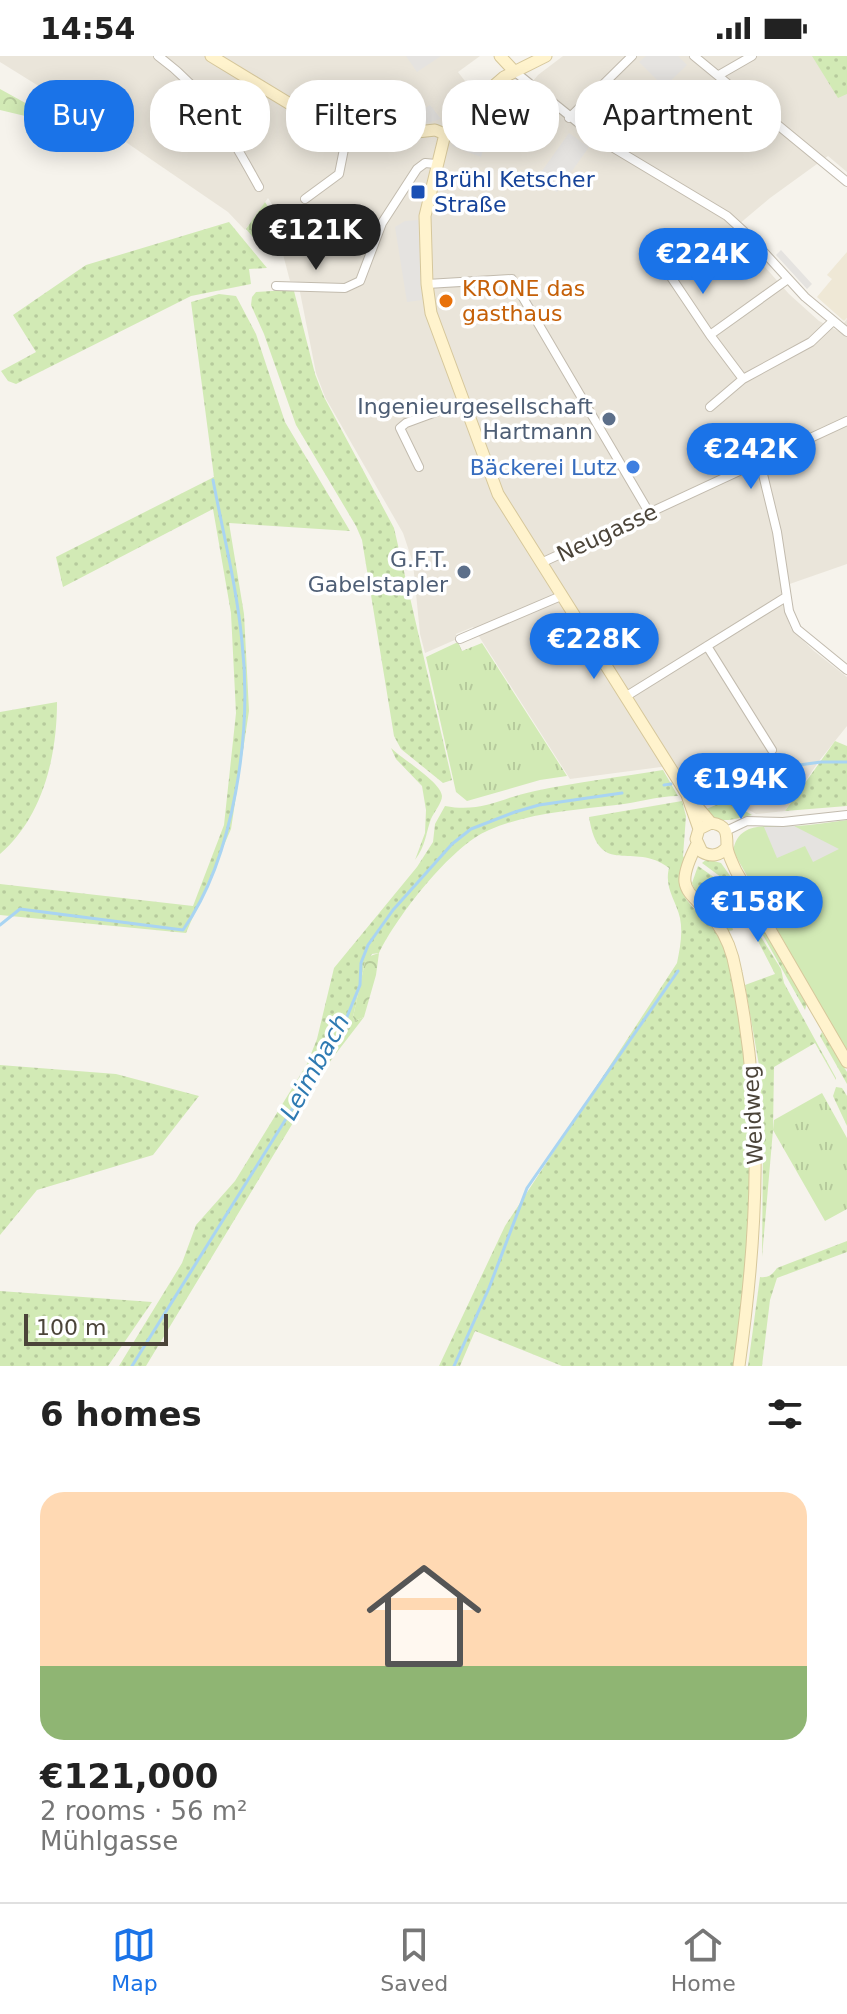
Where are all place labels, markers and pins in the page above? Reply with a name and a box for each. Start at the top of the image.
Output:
place label: Brühl Ketscher Straße [434,167,596,217]
marker: Brühl Ketscher Straße [409,183,427,201]
pin: €121K [260,204,372,272]
pin: €224K [647,228,759,296]
place label: KRONE das gasthaus [462,276,585,326]
marker: KRONE das gasthaus [437,292,455,310]
place label: Ingenieurgesellschaft Hartmann [357,394,593,444]
marker: Ingenieurgesellschaft Hartmann [600,410,618,428]
pin: €242K [695,423,807,491]
place label: Bäckerei Lutz [470,455,617,480]
marker: Bäckerei Lutz [624,458,642,476]
place label: G.F.T. Gabelstapler [308,547,449,597]
marker: G.F.T. Gabelstapler [455,563,473,581]
pin: €228K [538,613,650,681]
pin: €194K [685,753,797,821]
pin: €158K [702,876,814,944]

